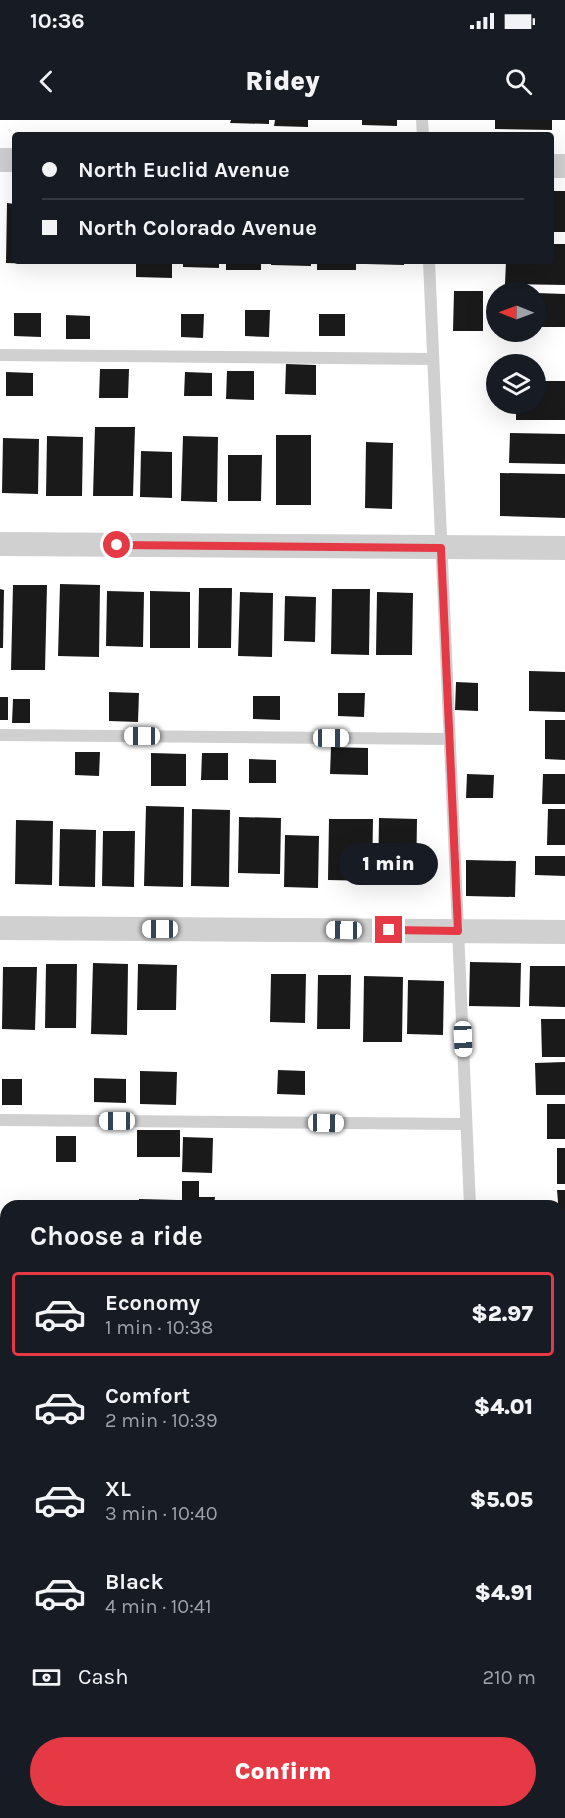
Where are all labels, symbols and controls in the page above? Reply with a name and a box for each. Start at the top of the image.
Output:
text: 10:36 [30,8,85,34]
icon: back [30,65,63,98]
text: Ridey [245,65,320,97]
icon: search [502,65,535,98]
text: North Euclid Avenue [78,157,290,183]
text: North Colorado Avenue [78,215,317,241]
north arrow [486,282,546,342]
map controls [486,282,546,414]
button: layers [486,354,546,414]
route start [103,531,130,558]
car [124,727,160,745]
car [313,729,349,747]
callout: 1 min [340,843,438,885]
text: 1 min [362,852,415,875]
route end [375,916,402,943]
car [142,920,178,938]
car [326,921,362,939]
car [453,1021,473,1057]
car [99,1112,135,1130]
car [308,1114,344,1132]
text: Choose a ride [30,1220,203,1252]
icon: car [33,1287,87,1341]
text: Economy [105,1290,200,1316]
text: $2.97 [471,1301,533,1327]
text: 1 min · 10:38 [105,1316,213,1339]
icon: car [33,1380,87,1434]
text: Comfort [105,1383,190,1409]
text: $4.01 [474,1394,533,1420]
text: 2 min · 10:39 [105,1409,218,1432]
icon: car [33,1473,87,1527]
text: XL [105,1476,131,1502]
text: $5.05 [470,1487,533,1513]
text: 3 min · 10:40 [105,1502,218,1525]
icon: car [33,1566,87,1620]
text: Black [105,1569,164,1595]
text: $4.91 [474,1580,533,1606]
text: 4 min · 10:41 [105,1595,212,1618]
icon: cash [30,1661,63,1694]
text: Cash [78,1664,128,1690]
text: 210 m [482,1666,536,1689]
button: Confirm [30,1737,536,1806]

